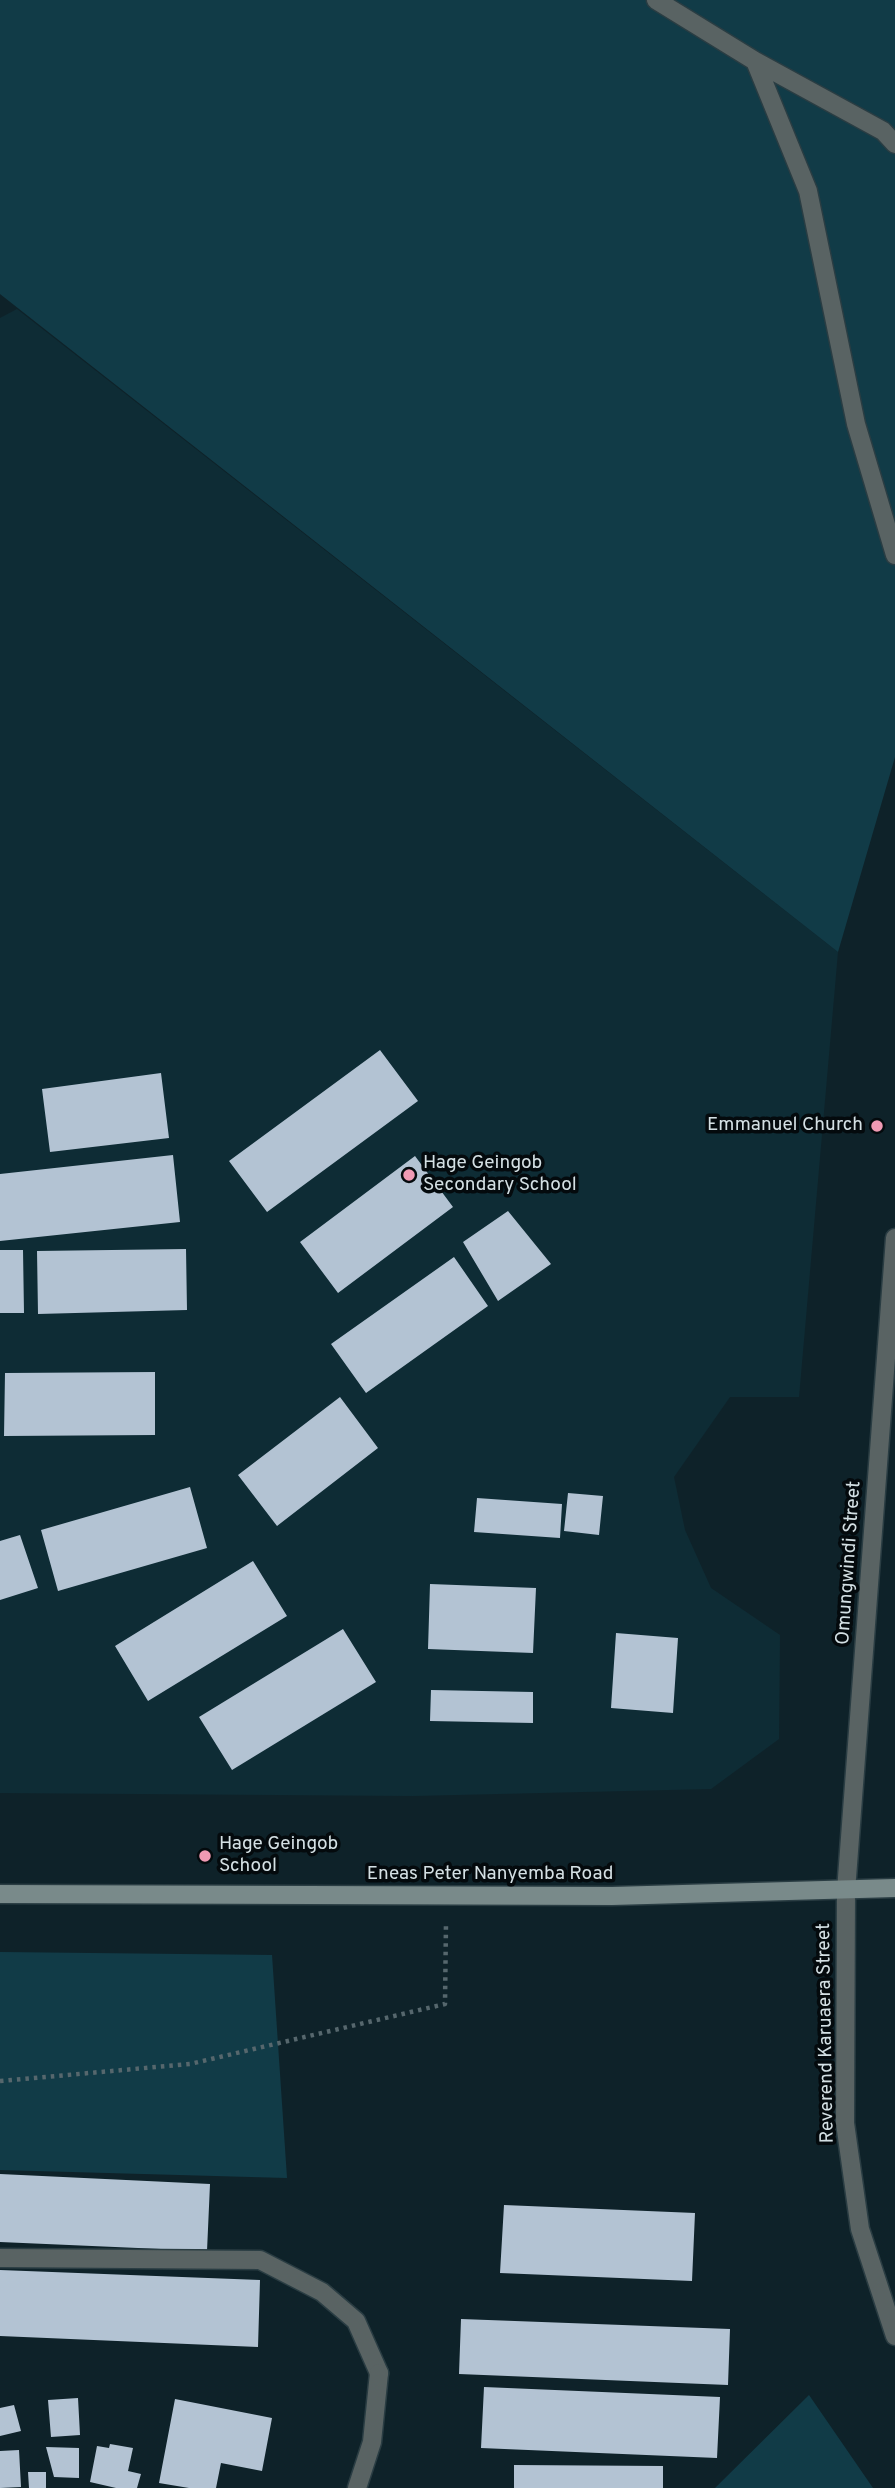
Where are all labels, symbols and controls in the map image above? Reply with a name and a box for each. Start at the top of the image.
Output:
place label: Emmanuel Church [707,1115,863,1137]
marker: Emmanuel Church [869,1118,885,1134]
place label: Hage Geingob Secondary School [423,1153,577,1197]
marker: Hage Geingob Secondary School [401,1167,417,1183]
street label: Omungwindi Street [833,1480,867,1646]
place label: Hage Geingob School [219,1834,338,1878]
marker: Hage Geingob School [197,1848,213,1864]
street label: Eneas Peter Nanyemba Road [367,1864,613,1886]
street label: Reverend Karuaera Street [814,1923,840,2143]

